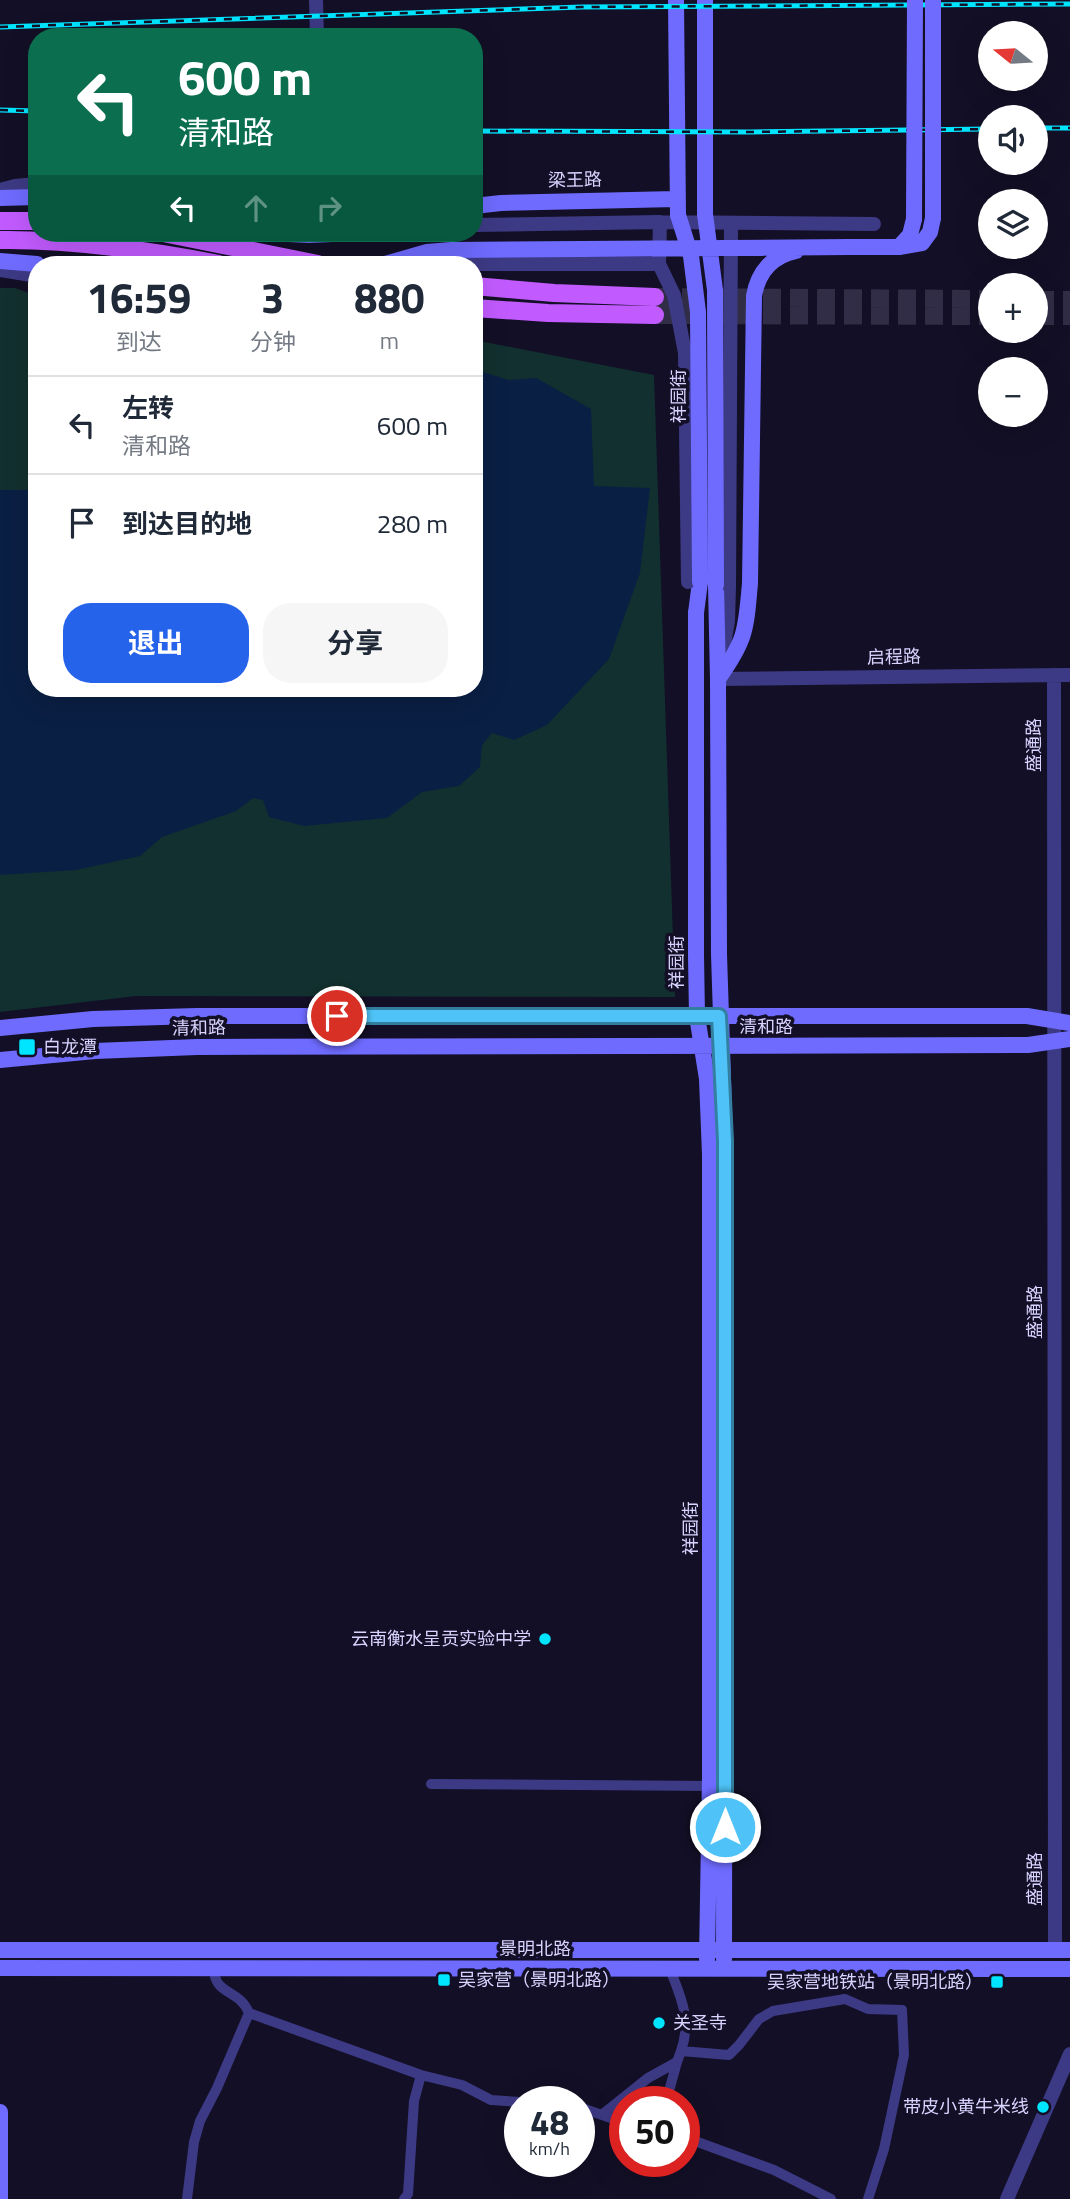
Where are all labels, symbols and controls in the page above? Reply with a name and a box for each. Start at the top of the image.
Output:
north arrow [978,21,1048,91]
map controls [978,21,1048,427]
text: 600 m [178,39,312,114]
icon: left [63,56,154,147]
button: sound [978,105,1048,175]
text: 清和路 [178,108,274,156]
street label: 梁王路 [548,166,602,193]
icon: left [164,189,202,227]
icon: ahead [237,189,275,227]
icon: right [310,189,348,227]
button: layers [978,189,1048,259]
text: 16:59 [86,265,191,329]
text: 3 [261,265,284,329]
text: 880 [354,265,425,329]
button: + [978,273,1048,343]
text: m [380,323,399,358]
text: 到达 [116,324,162,359]
text: 分钟 [250,324,296,359]
button: − [978,357,1048,427]
street label: 祥园街 [665,369,692,423]
text: 左转 [122,388,174,427]
icon: left [63,406,101,444]
text: 600 m [377,406,448,445]
text: 清和路 [122,428,191,463]
icon: arrive [63,504,101,542]
text: 到达目的地 [122,504,252,543]
text: 280 m [377,504,448,543]
button: 退出 [63,603,249,683]
button: 分享 [263,603,448,683]
street label: 启程路 [867,643,921,670]
street label: 盛通路 [1020,718,1047,772]
street label: 祥园街 [663,935,690,989]
pin [307,986,367,1046]
icon: arrive [318,997,356,1035]
street label: 清和路 [739,1013,793,1040]
street label: 清和路 [172,1014,226,1041]
place label: 白龙潭 [43,1033,97,1060]
marker: 白龙潭 [17,1037,37,1057]
street label: 盛通路 [1021,1285,1048,1339]
street label: 祥园街 [677,1501,704,1555]
place label: 云南衡水呈贡实验中学 [351,1625,531,1652]
marker: 云南衡水呈贡实验中学 [537,1631,553,1647]
position arrow [688,1790,762,1864]
street label: 盛通路 [1021,1852,1048,1906]
street label: 景明北路 [499,1935,571,1962]
place label: 吴家营（景明北路） [458,1966,620,1993]
place label: 吴家营地铁站（景明北路） [767,1968,983,1995]
marker: 吴家营（景明北路） [436,1972,452,1988]
marker: 吴家营地铁站（景明北路） [989,1974,1005,1990]
place label: 关圣寺 [673,2009,727,2036]
marker: 关圣寺 [651,2015,667,2031]
speed limit sign: 50 [609,2086,700,2177]
place label: 带皮小黄牛米线 [903,2093,1029,2120]
text: 48 [530,2095,569,2149]
marker: 带皮小黄牛米线 [1035,2099,1051,2115]
text: km/h [529,2135,570,2162]

